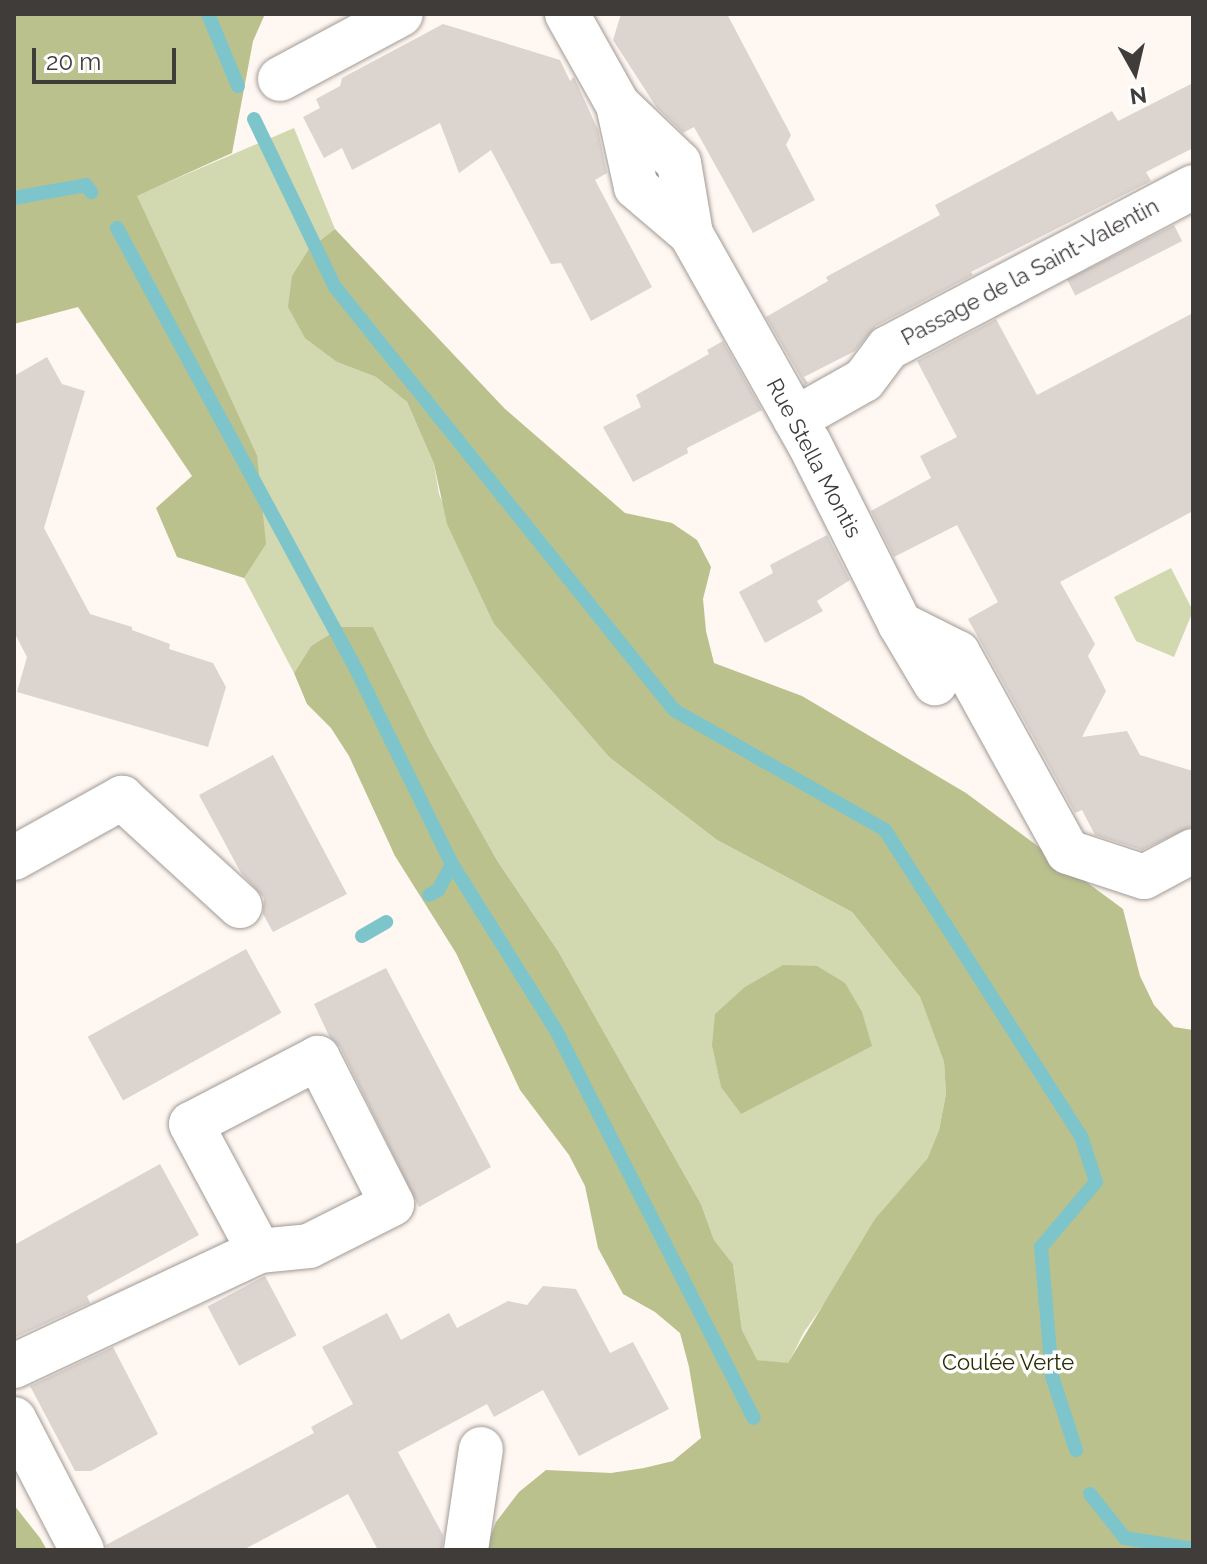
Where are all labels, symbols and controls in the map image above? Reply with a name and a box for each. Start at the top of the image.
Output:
scale bar [36,32,180,82]
north arrow [1095,32,1175,112]
text: 20 m [46,47,101,76]
text: N [1128,82,1148,110]
street label: Passage de la Saint-Valentin [897,193,1163,351]
street label: Rue Stella Montis [761,374,867,542]
park label: Coulée Verte [942,1350,1074,1376]

